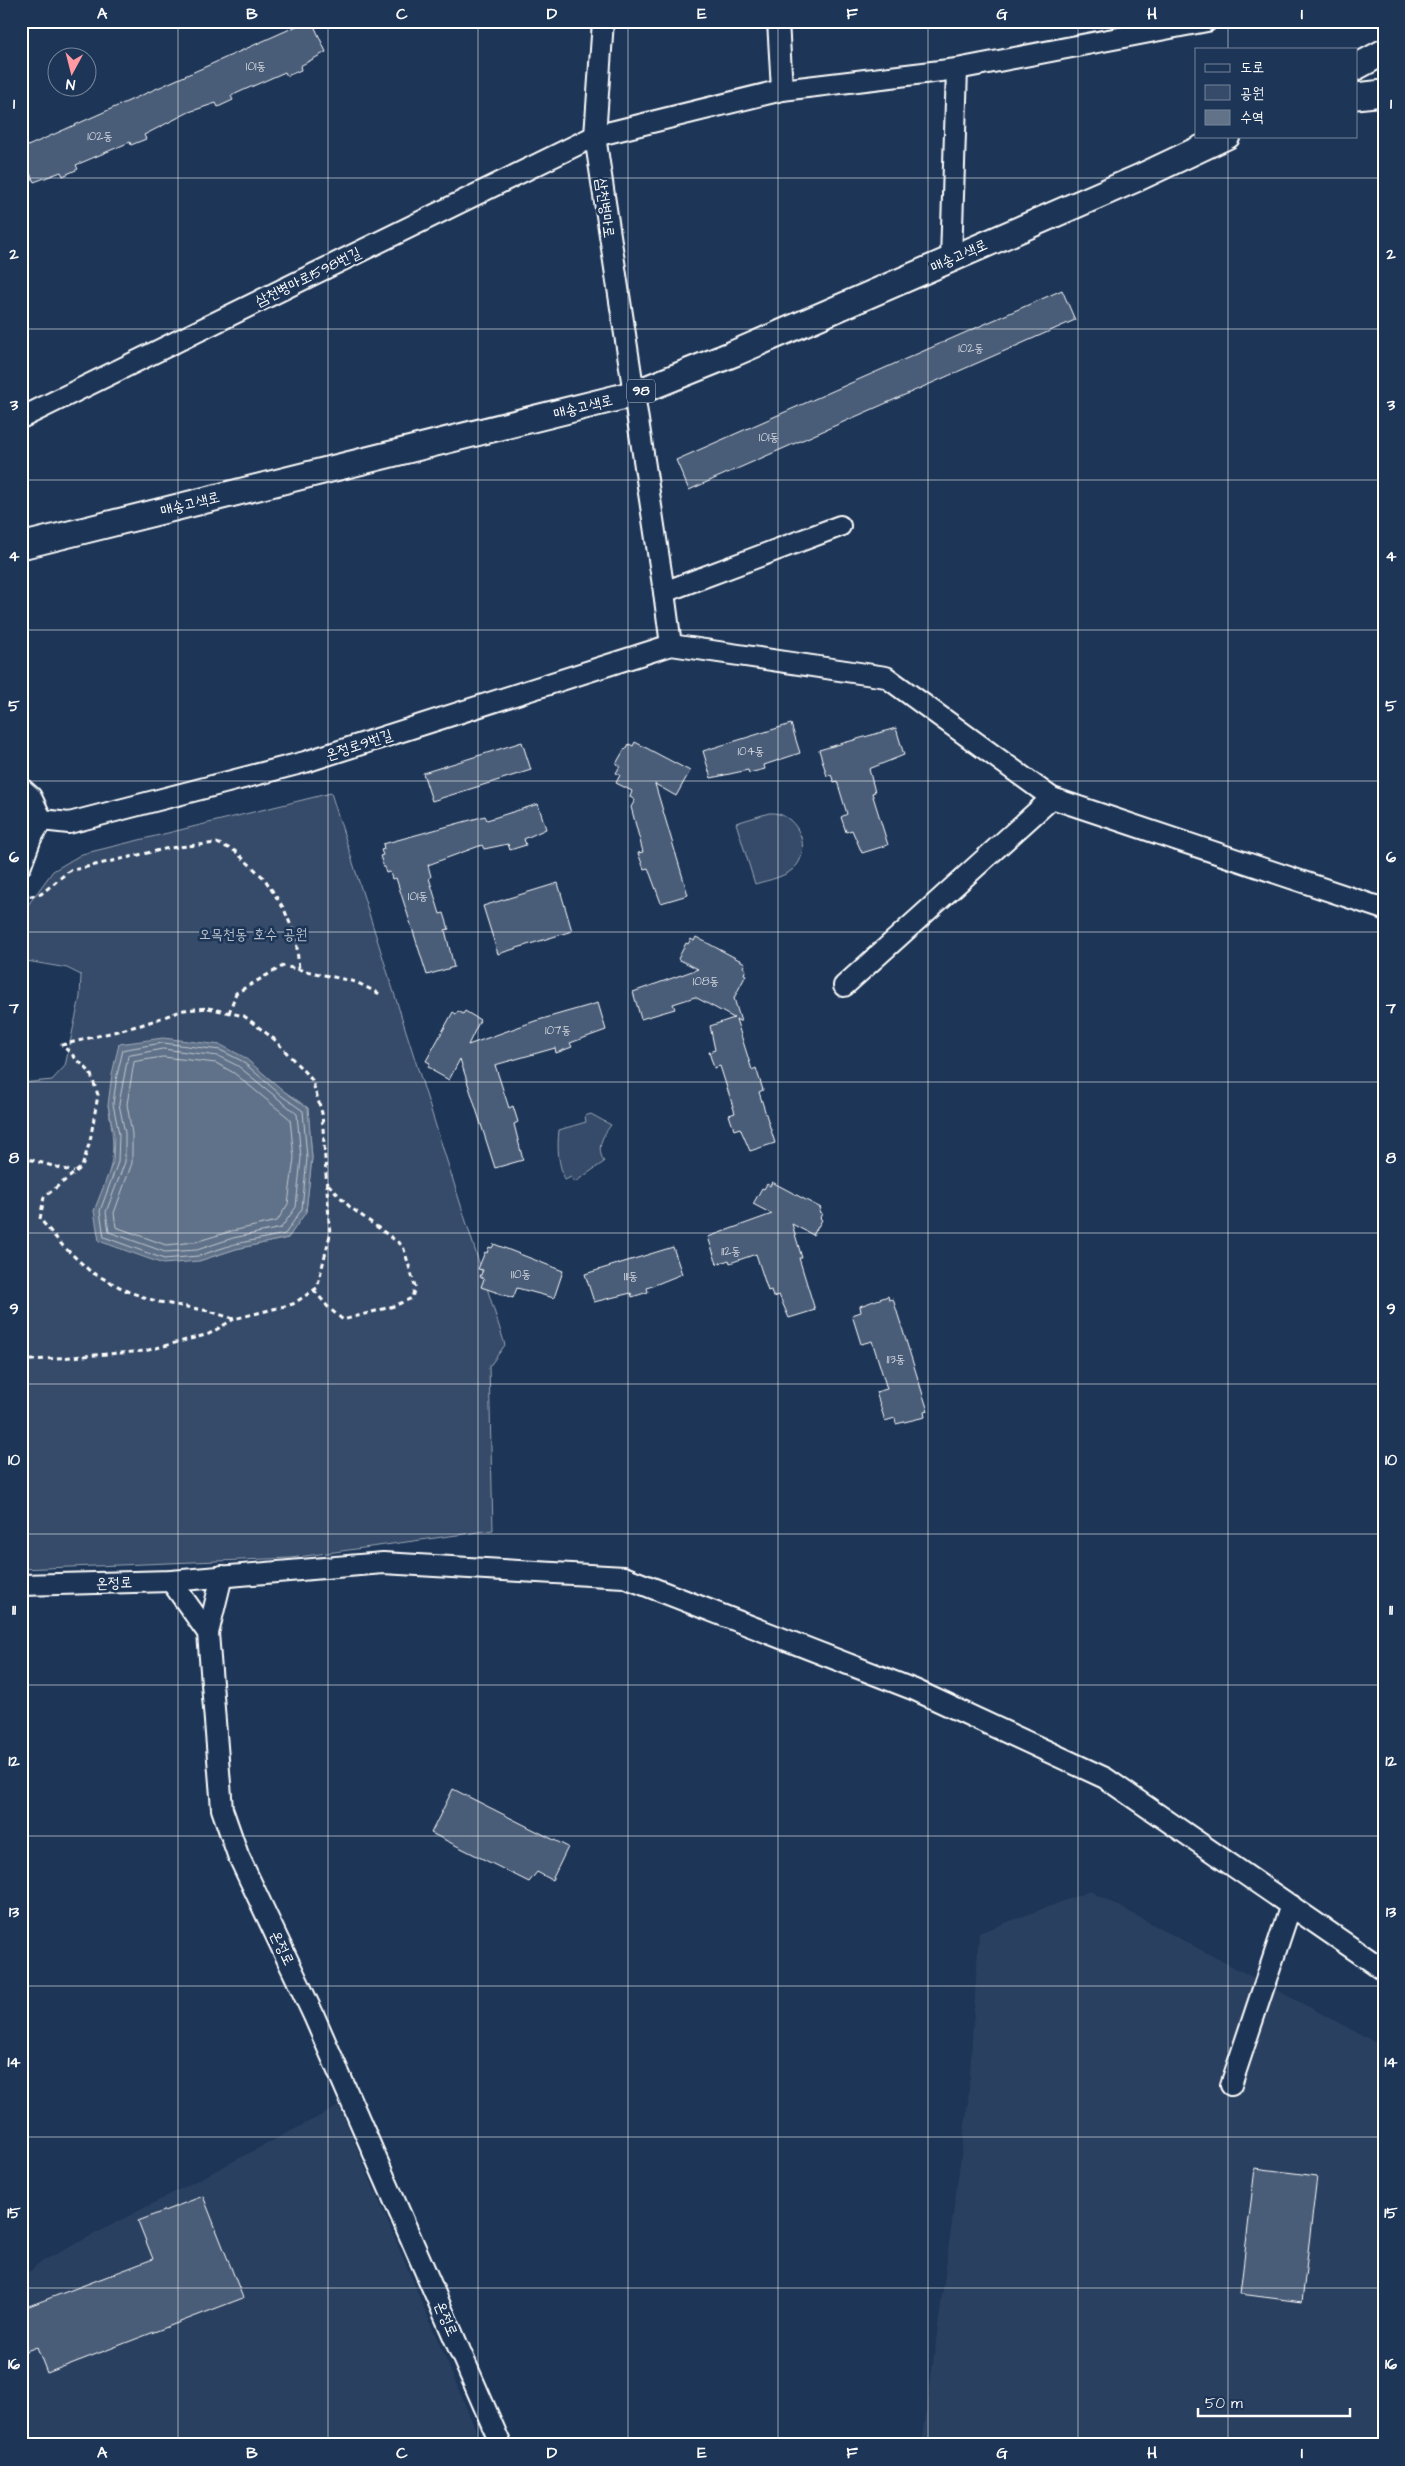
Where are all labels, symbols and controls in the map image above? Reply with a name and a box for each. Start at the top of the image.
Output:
text: A [97,3,108,25]
text: B [246,3,258,25]
text: C [396,3,408,25]
text: D [547,3,558,25]
text: E [697,3,707,25]
text: F [846,3,858,25]
text: G [996,3,1008,25]
text: H [1147,3,1157,25]
text: I [1301,3,1303,25]
north arrow [48,48,98,98]
legend [1195,48,1358,138]
text: 도로 [1240,57,1264,78]
house number: 101동 [246,58,266,75]
text: N [65,73,76,94]
text: 공원 [1240,83,1264,104]
text: 1 [13,93,16,115]
text: 1 [1390,93,1393,115]
text: 수역 [1240,107,1264,128]
house number: 102동 [87,128,113,145]
street label: 삼천병마로 [590,177,620,239]
street label: 매송고색로 [927,234,991,278]
street label: 삼천병마로1598번길 [252,242,364,312]
text: 2 [8,243,19,265]
text: 2 [1385,243,1396,265]
house number: 102동 [958,340,984,357]
road number: 98 [627,380,655,402]
street label: 매송고색로 [551,390,615,424]
text: 3 [9,394,19,416]
text: 3 [1386,394,1396,416]
house number: 101동 [759,429,779,446]
street label: 매송고색로 [158,487,222,521]
text: 4 [9,545,20,567]
text: 4 [1386,545,1397,567]
text: 5 [8,695,20,717]
text: 5 [1385,695,1397,717]
street label: 온정로9번길 [323,724,395,766]
house number: 104동 [738,743,764,760]
text: 6 [9,846,19,868]
text: 6 [1386,846,1396,868]
house number: 101동 [408,888,428,905]
park label: 오목천동 호수 공원 [199,924,307,945]
house number: 108동 [693,973,719,990]
text: 7 [8,997,19,1019]
text: 7 [1385,997,1396,1019]
house number: 107동 [545,1022,571,1039]
text: 8 [9,1147,20,1169]
text: 8 [1386,1147,1397,1169]
house number: 112동 [721,1243,741,1260]
house number: 110동 [511,1266,531,1283]
house number: 111동 [624,1268,638,1285]
text: 9 [9,1298,19,1320]
text: 9 [1386,1298,1396,1320]
house number: 113동 [887,1351,905,1368]
text: 10 [8,1449,20,1471]
text: 10 [1385,1449,1397,1471]
street label: 온정로 [96,1572,132,1594]
text: 11 [12,1599,17,1621]
text: 11 [1389,1599,1394,1621]
text: 12 [8,1750,20,1772]
text: 12 [1385,1750,1397,1772]
text: 13 [9,1901,20,1923]
text: 13 [1386,1901,1397,1923]
street label: 온정로 [265,1927,299,1969]
text: 14 [8,2051,21,2073]
text: 14 [1385,2051,1398,2073]
text: 15 [7,2202,21,2224]
text: 15 [1384,2202,1398,2224]
street label: 온정로 [429,2298,463,2340]
text: 16 [8,2353,20,2375]
text: 16 [1385,2353,1397,2375]
scale bar [1198,2386,1350,2418]
text: 50 m [1205,2393,1243,2414]
text: A [97,2442,108,2464]
text: B [246,2442,258,2464]
text: C [396,2442,408,2464]
text: D [547,2442,558,2464]
text: E [697,2442,707,2464]
text: F [846,2442,858,2464]
text: G [996,2442,1008,2464]
text: H [1147,2442,1157,2464]
text: I [1301,2442,1303,2464]

